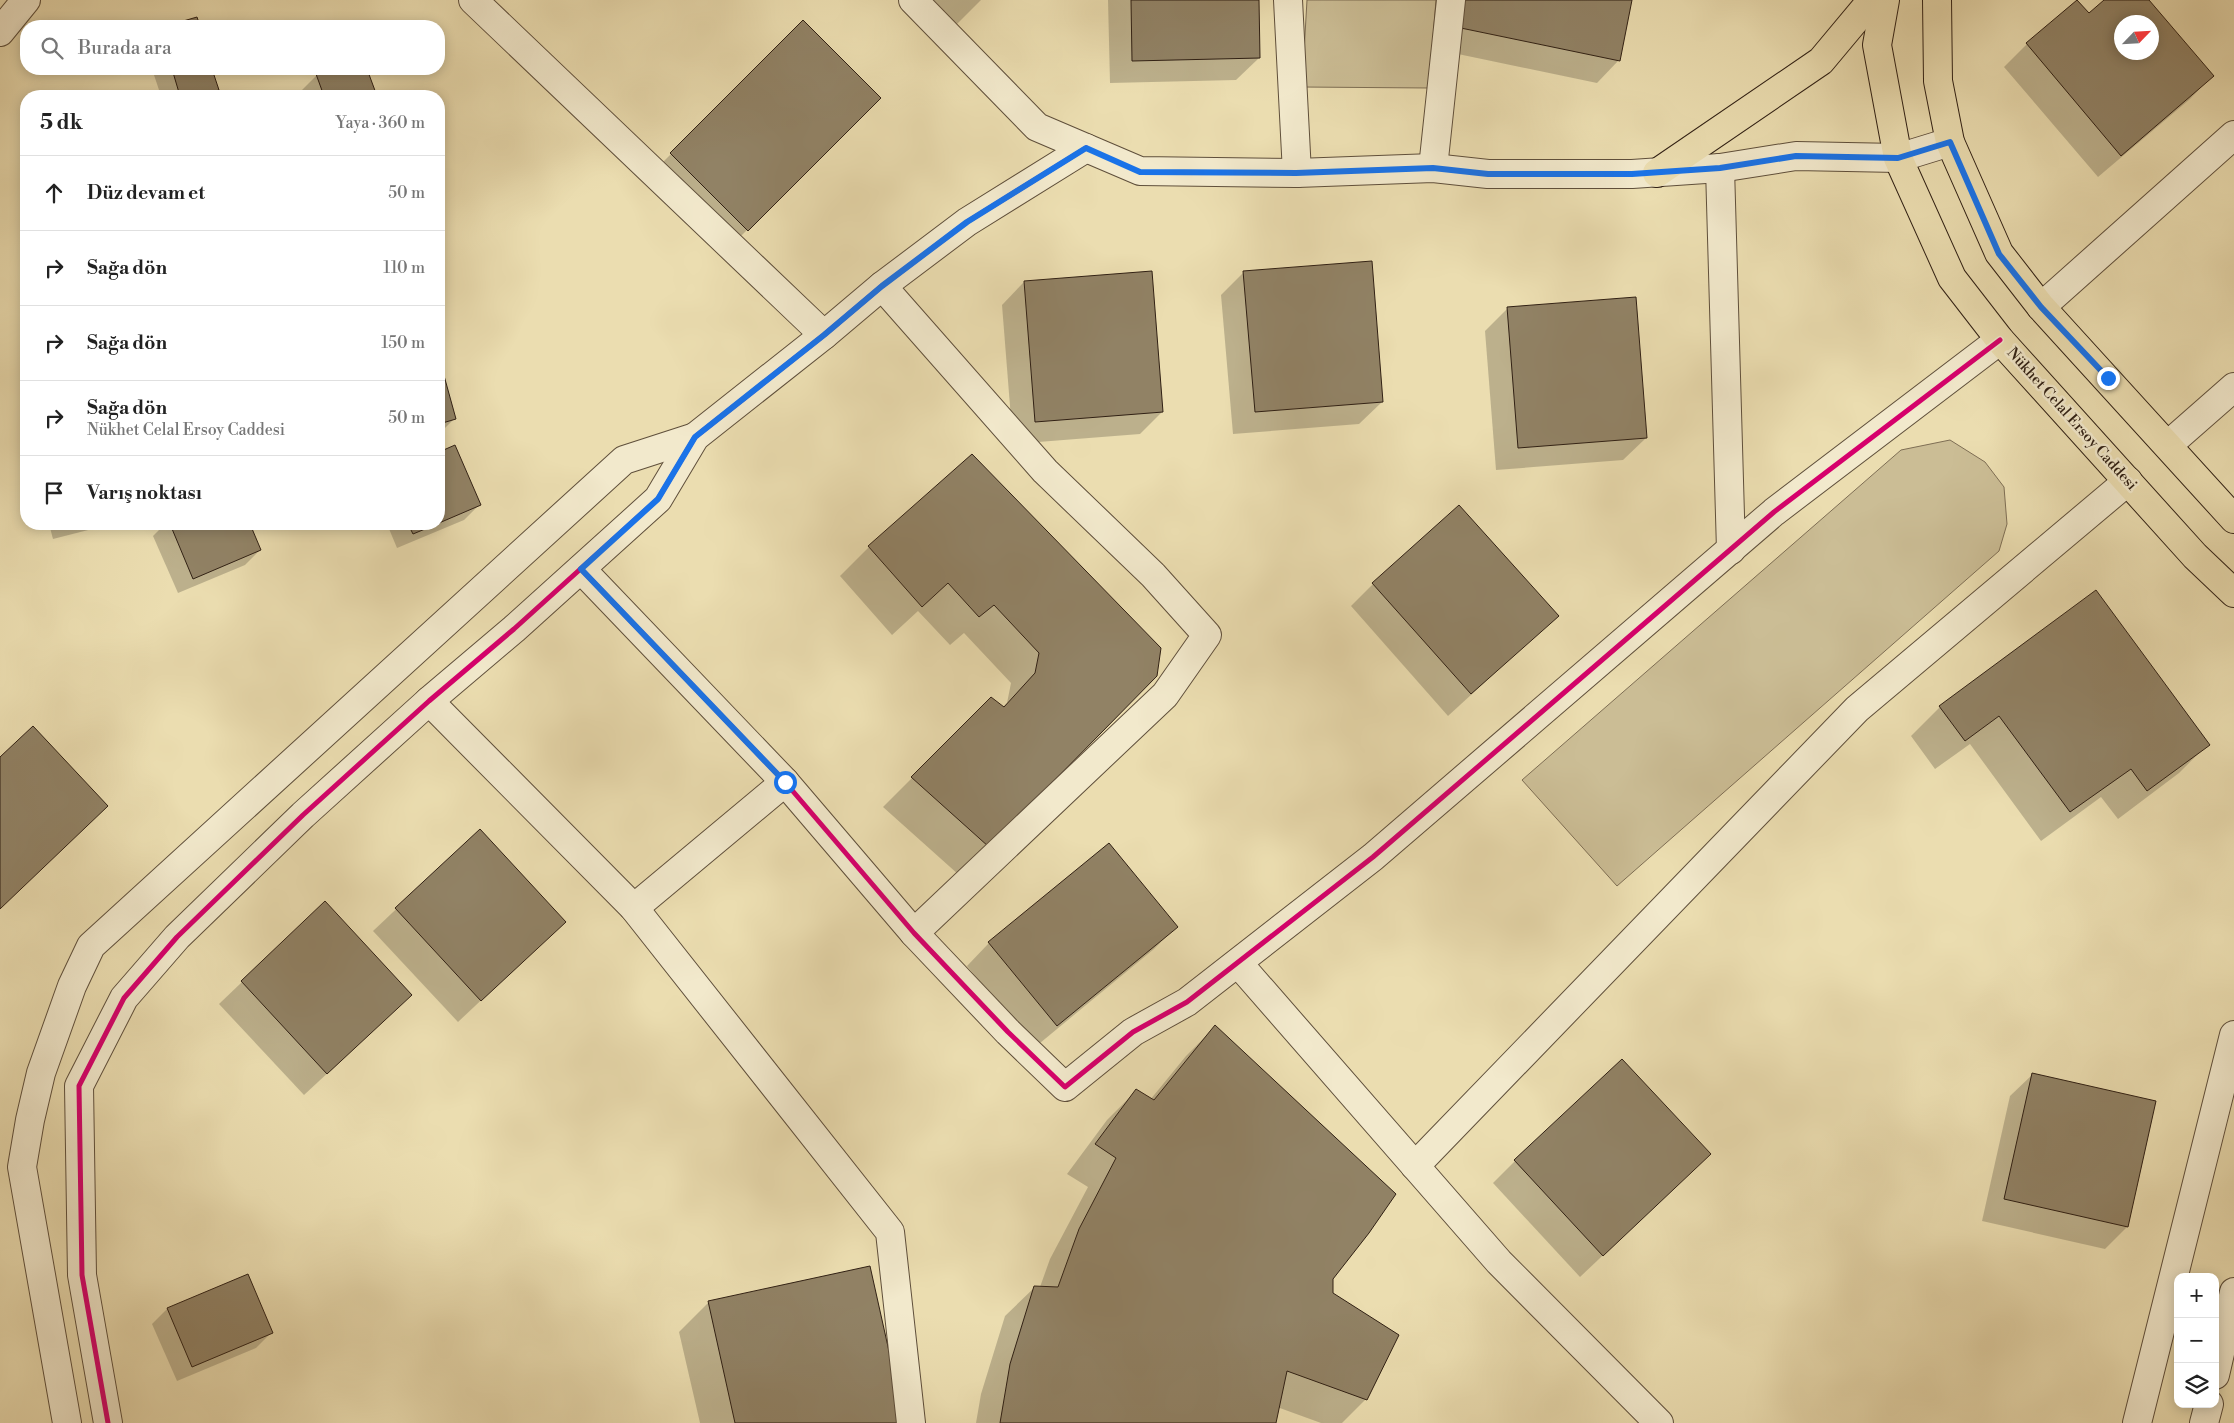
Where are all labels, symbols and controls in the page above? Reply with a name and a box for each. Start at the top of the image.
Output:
north arrow [2114,15,2159,60]
search box [20,20,445,75]
icon: search [38,34,66,62]
text: Burada ara [78,36,172,60]
text: 5 dk [40,110,83,136]
text: Yaya · 360 m [336,113,425,133]
icon: ahead [40,179,68,207]
text: Düz devam et [87,181,205,205]
text: 50 m [388,183,425,203]
icon: right [40,254,68,282]
text: Sağa dön [87,256,167,280]
text: 110 m [383,258,425,278]
icon: right [40,329,68,357]
text: Sağa dön [87,331,167,355]
text: 150 m [381,333,425,353]
street label: Nükhet Celal Ersoy Caddesi [2003,344,2141,494]
route end [2097,367,2120,390]
text: Sağa dön [87,396,167,420]
icon: right [40,404,68,432]
text: 50 m [388,408,425,428]
text: Nükhet Celal Ersoy Caddesi [87,420,285,440]
icon: arrive [40,479,68,507]
text: Varış noktası [87,481,202,505]
route start [774,771,797,794]
map controls [2174,1273,2219,1408]
button: + [2174,1273,2219,1318]
button: − [2174,1318,2219,1363]
button: layers [2174,1363,2219,1408]

